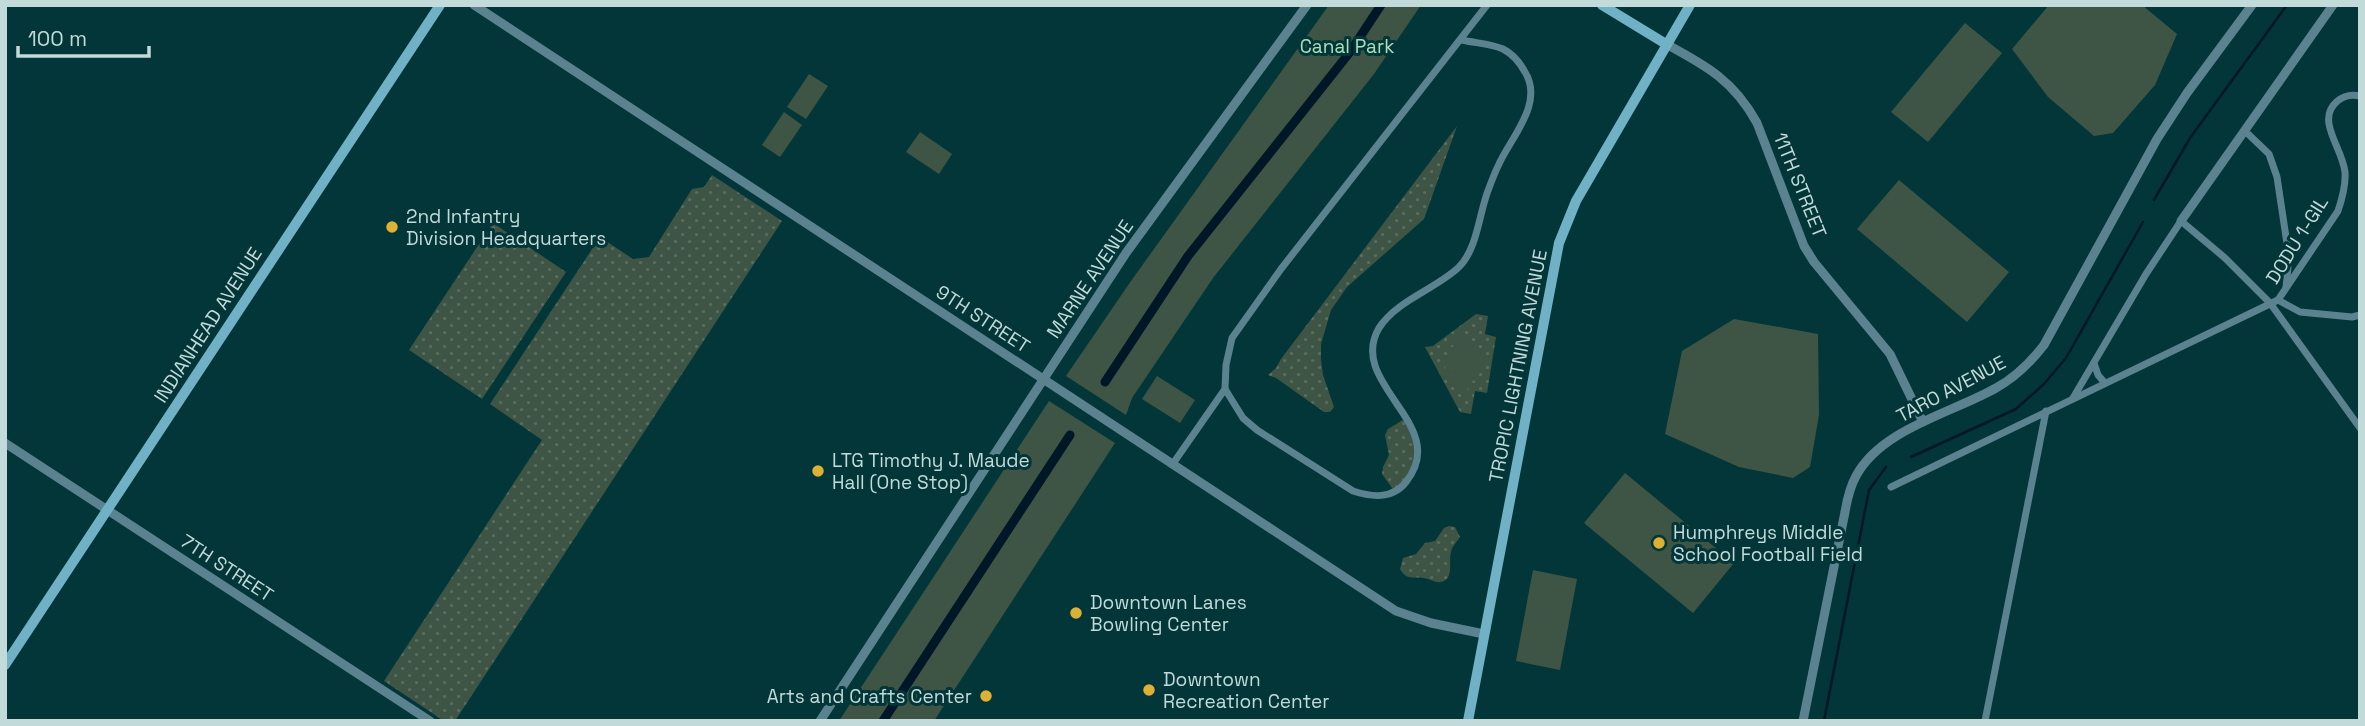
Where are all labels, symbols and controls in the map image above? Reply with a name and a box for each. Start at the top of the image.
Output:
scale bar [18,14,149,58]
text: 100 m [28,25,87,52]
park label: Canal Park [1300,34,1394,59]
street label: 11TH STREET [1768,129,1832,241]
street label: DODU 1-GIL [2260,191,2334,289]
place label: 2nd Infantry Division Headquarters [406,204,606,251]
street label: MARNE AVENUE [1041,215,1139,343]
marker: 2nd Infantry Division Headquarters [384,219,400,235]
street label: INDIANHEAD AVENUE [148,242,268,408]
street label: TROPIC LIGHTNING AVENUE [1483,247,1553,485]
street label: 9TH STREET [931,279,1035,359]
street label: TARO AVENUE [1892,350,2010,428]
place label: LTG Timothy J. Maude Hall (One Stop) [832,448,1030,495]
marker: LTG Timothy J. Maude Hall (One Stop) [810,463,826,479]
place label: Humphreys Middle School Football Field [1673,520,1863,567]
street label: 7TH STREET [176,529,278,607]
marker: Humphreys Middle School Football Field [1651,535,1667,551]
place label: Downtown Lanes Bowling Center [1090,590,1247,637]
marker: Downtown Lanes Bowling Center [1068,605,1084,621]
place label: Downtown Recreation Center [1163,667,1329,714]
marker: Downtown Recreation Center [1141,682,1157,698]
place label: Arts and Crafts Center [767,684,972,709]
marker: Arts and Crafts Center [978,688,994,704]

